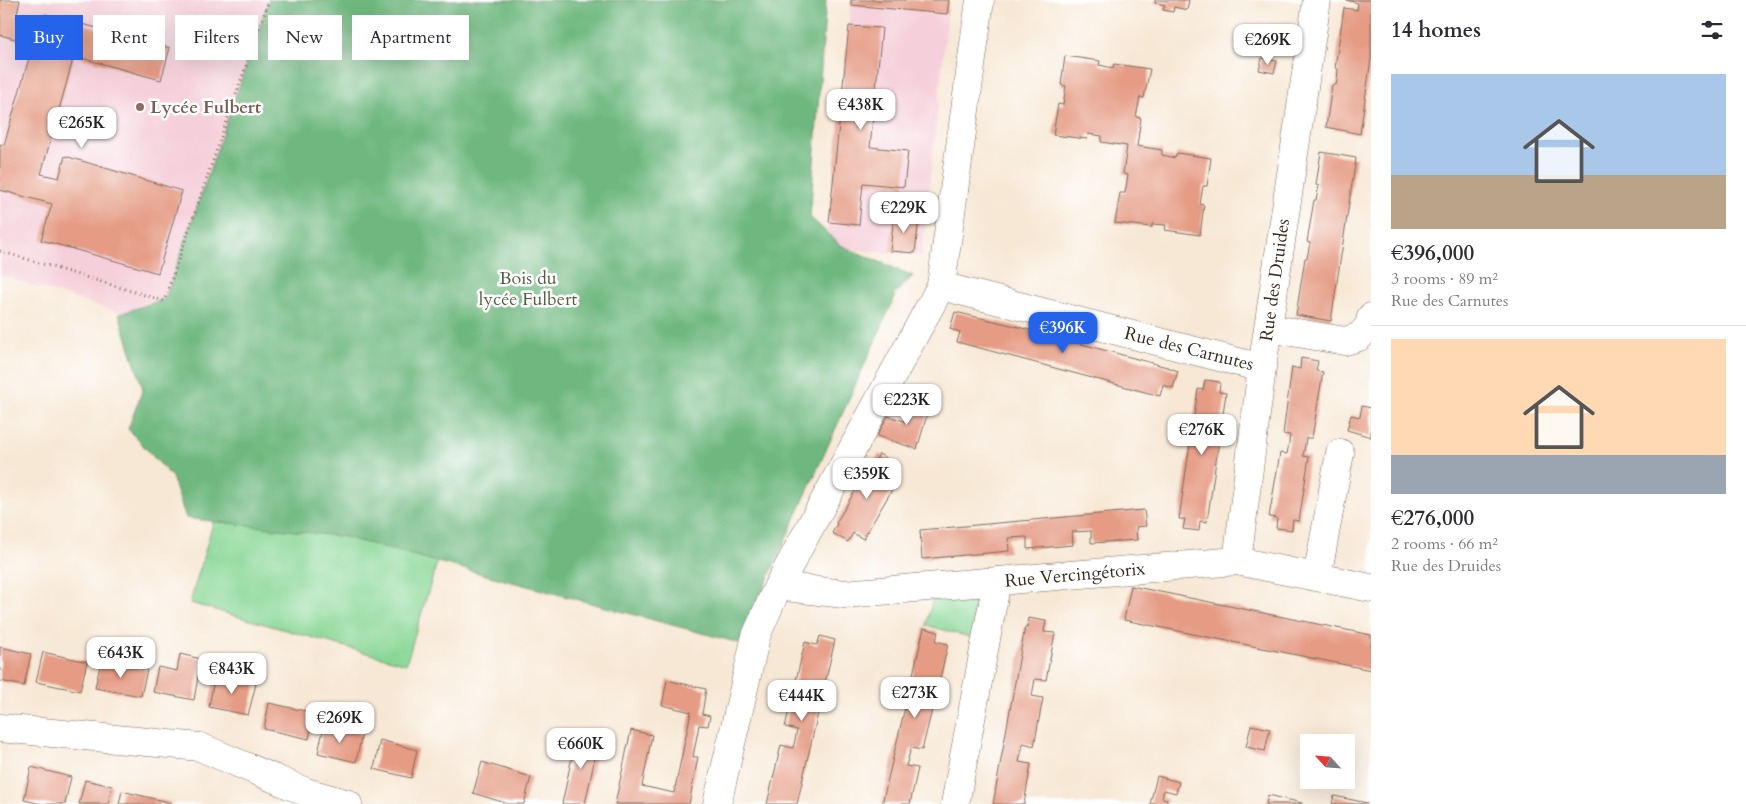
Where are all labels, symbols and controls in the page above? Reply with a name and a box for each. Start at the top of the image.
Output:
chip: Buy [15,15,83,60]
chip: Rent [93,15,165,60]
chip: Filters [175,15,258,60]
chip: New [268,15,342,60]
chip: Apartment [352,15,469,60]
text: 14 homes [1391,16,1481,45]
icon: filters [1698,16,1726,44]
pin: €269K [1233,23,1303,66]
text: €269K [1244,29,1292,51]
pin: €438K [826,88,896,131]
text: €438K [837,94,885,116]
place label: Lycée Fulbert [150,95,262,120]
marker: Lycée Fulbert [134,101,146,113]
pin: €265K [47,106,117,149]
icon: home [1514,106,1604,196]
text: €265K [58,112,106,134]
pin: €229K [869,192,939,234]
text: €229K [880,197,928,219]
street label: Rue des Druides [1254,217,1296,343]
text: €396,000 [1391,239,1474,268]
park label: Bois du lycée Fulbert [479,266,577,312]
text: 3 rooms · 89 m² [1391,268,1498,290]
text: Rue des Carnutes [1391,290,1508,312]
pin: €396K [1028,312,1098,354]
text: €396K [1039,317,1087,339]
street label: Rue des Carnutes [1122,321,1256,377]
icon: home [1514,372,1604,462]
pin: €223K [872,384,942,426]
text: €223K [883,389,931,411]
pin: €276K [1167,414,1237,456]
text: €276K [1178,419,1226,441]
pin: €359K [832,458,902,500]
text: €359K [843,463,891,485]
text: €276,000 [1391,504,1474,533]
text: 2 rooms · 66 m² [1391,533,1498,555]
text: Rue des Druides [1391,555,1501,577]
street label: Rue Vercingétorix [1004,556,1146,594]
pin: €643K [86,636,156,679]
text: €643K [97,642,145,664]
pin: €843K [197,652,267,695]
text: €843K [208,658,256,680]
pin: €273K [880,676,950,719]
pin: €444K [767,680,837,722]
text: €273K [891,682,939,704]
text: €444K [778,685,826,707]
pin: €269K [305,702,375,744]
text: €269K [316,707,364,729]
pin: €660K [546,728,616,770]
text: €660K [557,733,605,755]
north arrow [1300,734,1355,789]
map controls [1300,734,1355,789]

